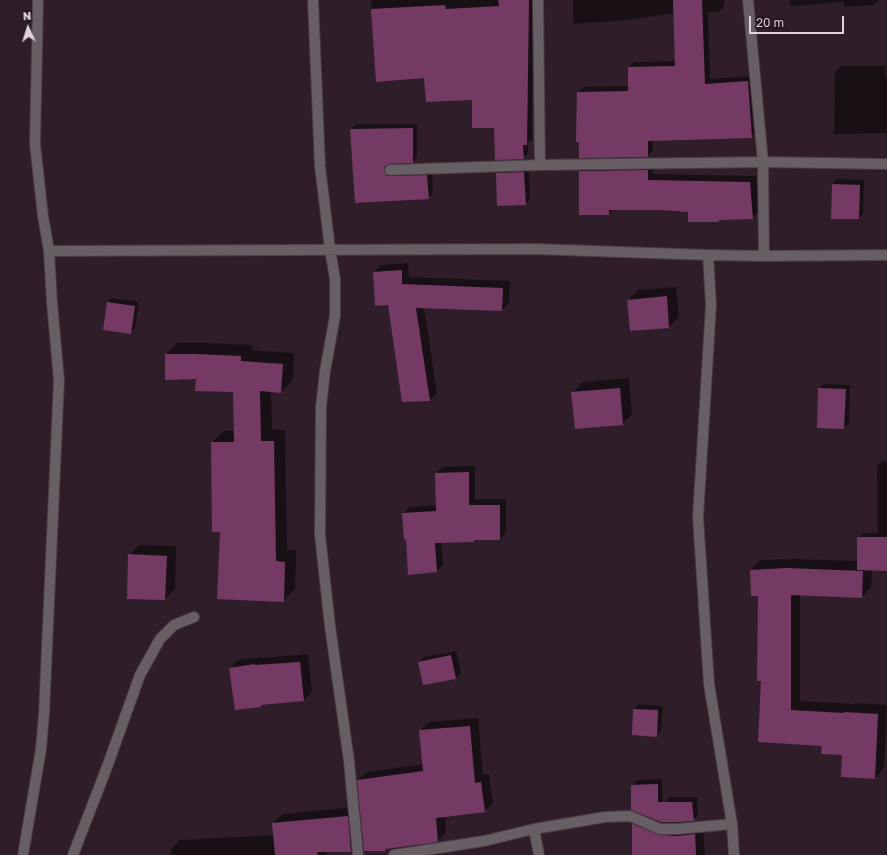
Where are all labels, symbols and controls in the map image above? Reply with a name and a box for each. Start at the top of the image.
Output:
north arrow [8,8,48,48]
scale bar [751,8,846,34]
text: N [22,9,32,22]
text: 20 m [756,15,784,30]

